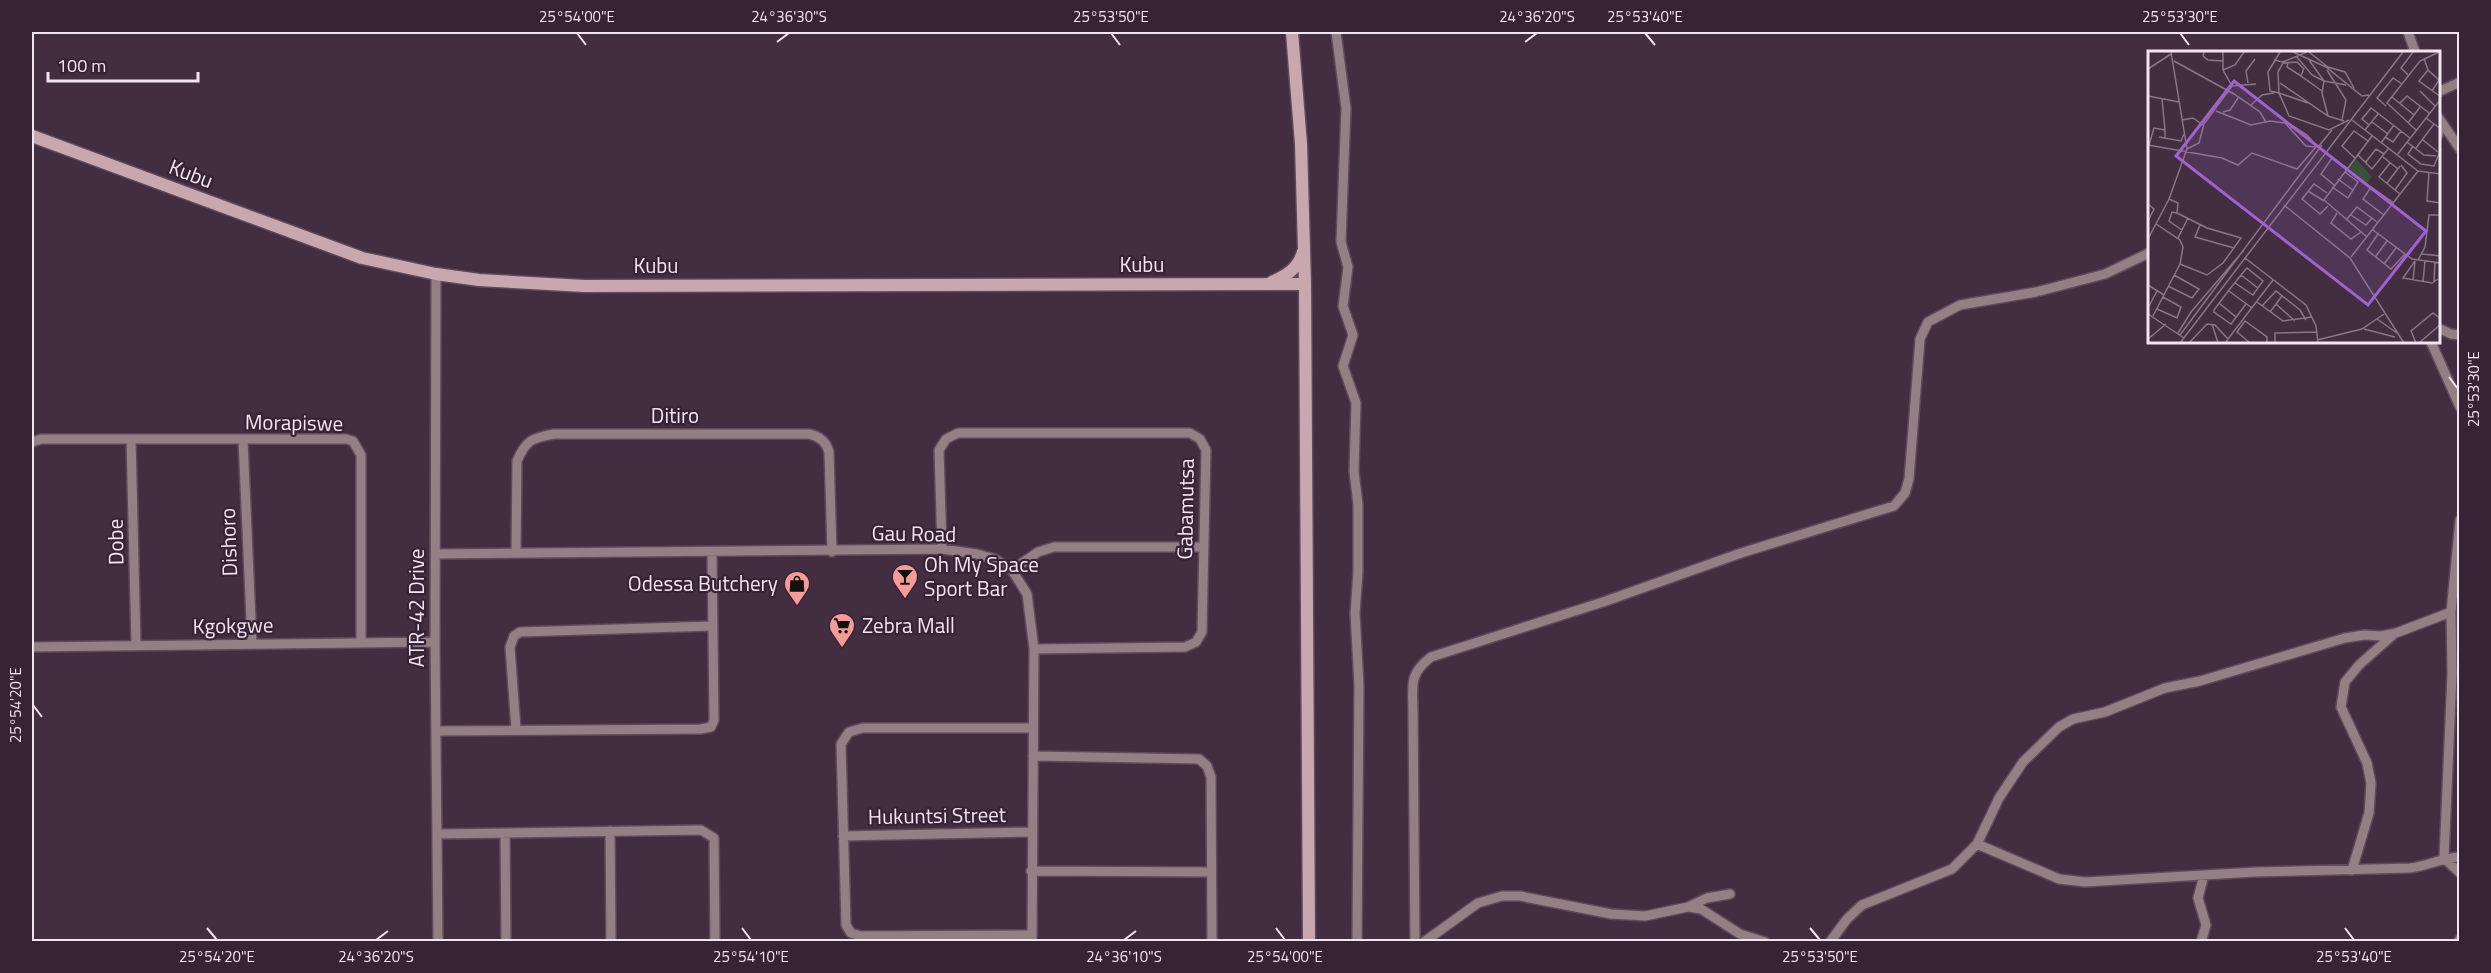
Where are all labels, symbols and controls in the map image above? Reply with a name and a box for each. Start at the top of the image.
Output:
text: 25°54'00"E [539,5,615,28]
text: 24°36'30"S [751,5,827,28]
text: 25°53'50"E [1073,5,1149,28]
text: 24°36'20"S [1499,5,1575,28]
text: 25°53'40"E [1607,5,1683,28]
text: 25°53'30"E [2142,5,2218,28]
scale bar [48,45,198,83]
inset map [2148,51,2440,344]
text: 100 m [57,52,106,79]
street label: Kubu [165,150,218,196]
street label: Kubu [1119,248,1165,280]
street label: Kubu [633,249,679,281]
text: 25°53'30"E [2462,351,2485,427]
street label: Ditiro [651,399,699,431]
street label: Morapiswe [245,405,343,439]
street label: Gabamutsa [1168,458,1202,560]
street label: Dishoro [211,507,245,577]
street label: Gau Road [871,516,957,550]
street label: Dobe [99,519,131,565]
place label: Oh My Space Sport Bar [924,548,1039,604]
street label: ATR-42 Drive [400,549,432,667]
bar icon: Oh My Space Sport Bar [890,562,920,600]
place label: Odessa Butchery [628,567,778,599]
shop icon: Odessa Butchery [782,569,812,607]
street label: Kgokgwe [192,608,274,642]
place label: Zebra Mall [862,609,955,641]
supermarket icon: Zebra Mall [827,611,857,649]
text: 25°54'20"E [4,667,27,743]
street label: Hukuntsi Street [868,798,1007,832]
text: 25°54'20"E [179,945,255,968]
text: 24°36'20"S [338,945,414,968]
text: 25°54'10"E [713,945,789,968]
text: 24°36'10"S [1086,945,1162,968]
text: 25°54'00"E [1247,945,1323,968]
text: 25°53'50"E [1782,945,1858,968]
text: 25°53'40"E [2316,945,2392,968]

